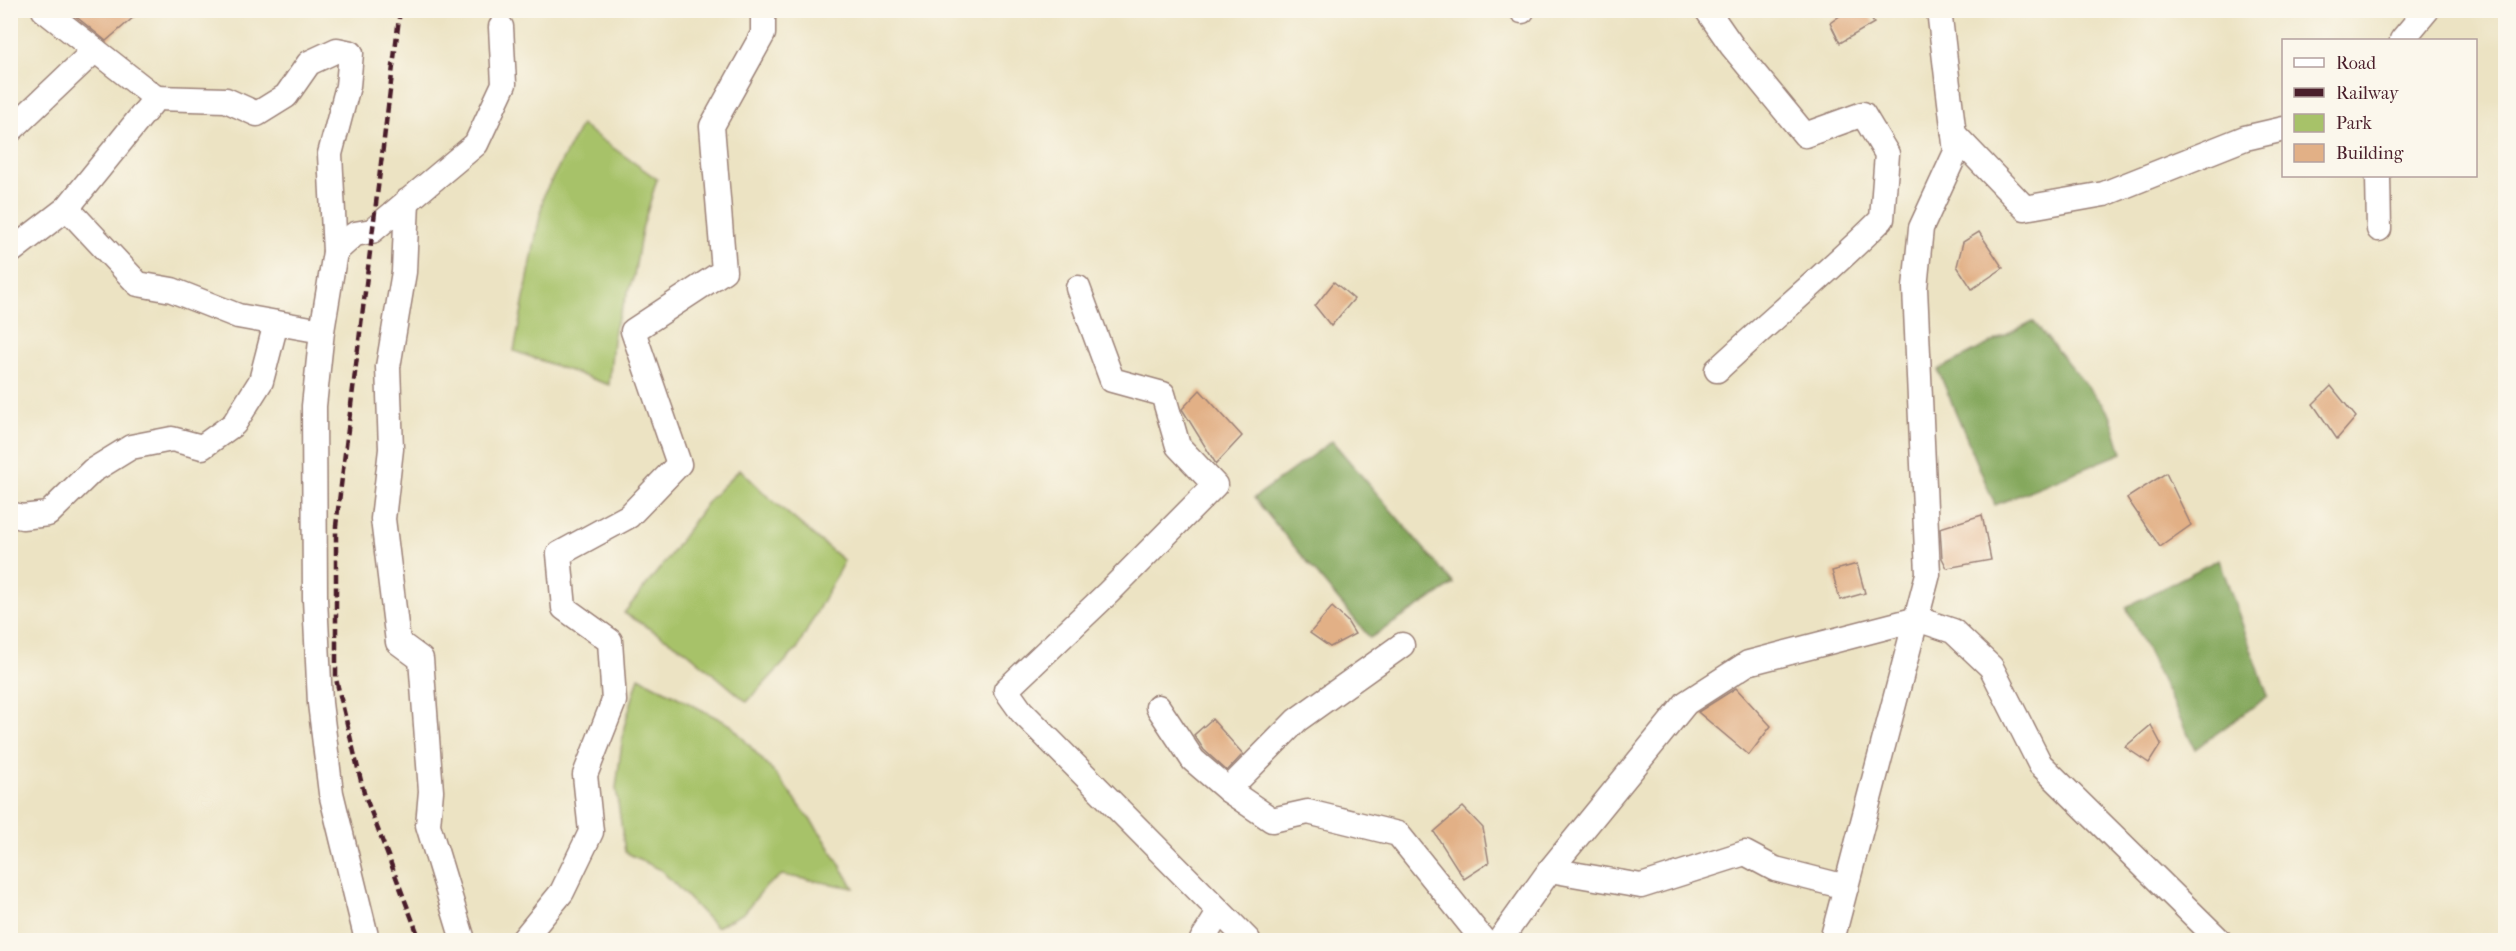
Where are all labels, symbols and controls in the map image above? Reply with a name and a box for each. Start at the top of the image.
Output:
legend [2282,39,2477,177]
text: Road [2336,53,2376,74]
text: Railway [2336,83,2400,104]
text: Park [2336,113,2373,134]
text: Building [2336,143,2404,164]

